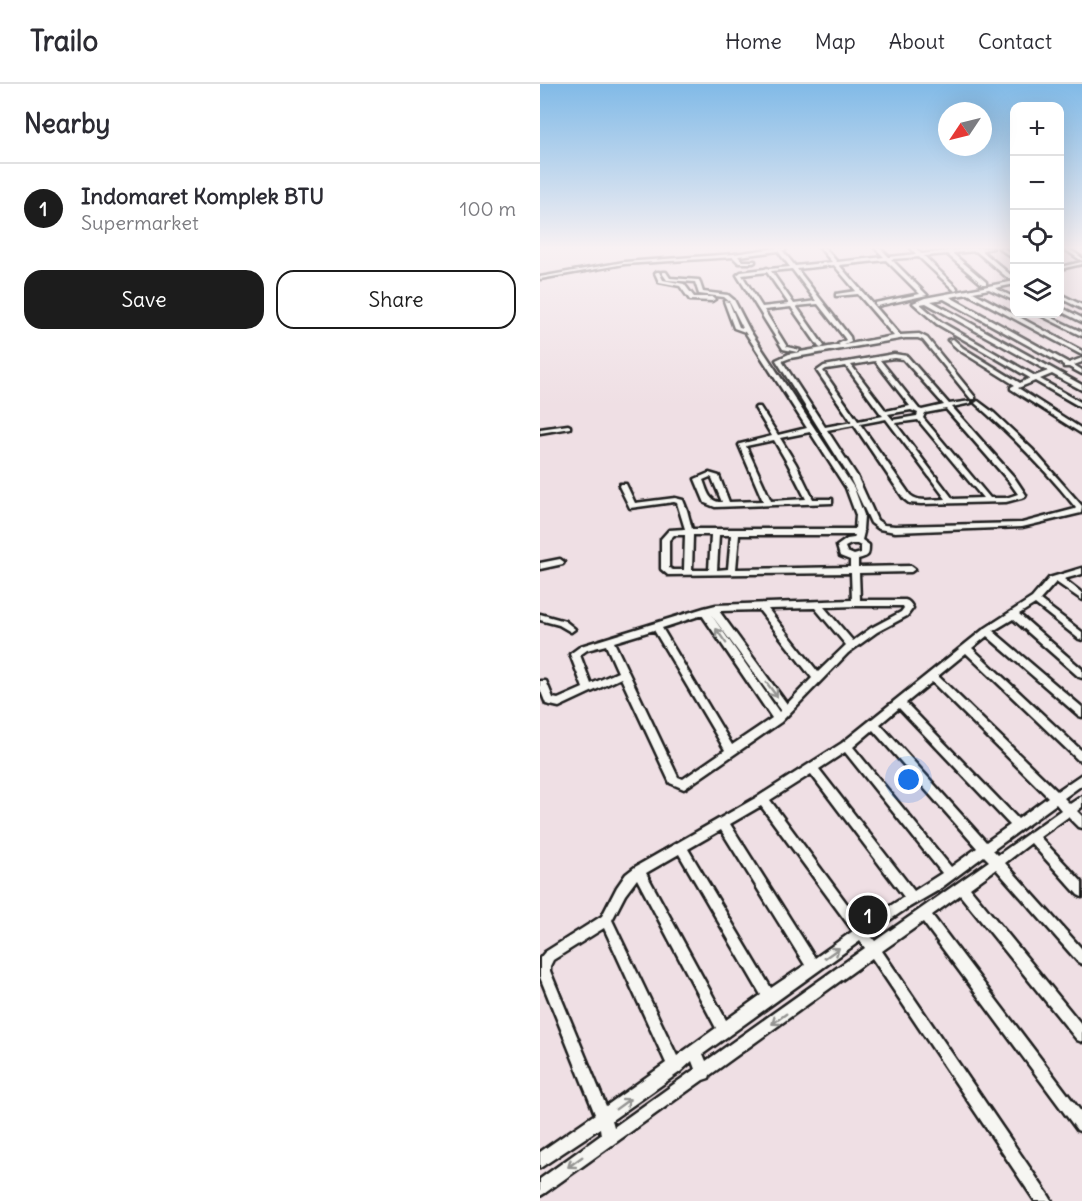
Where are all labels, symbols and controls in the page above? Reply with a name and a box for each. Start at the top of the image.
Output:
text: Trailo [30,23,98,59]
text: Home [725,28,782,55]
text: Map [815,28,856,55]
text: About [889,28,945,55]
text: Contact [978,28,1052,55]
north arrow [938,102,992,156]
map controls [1010,102,1064,318]
button: + [1010,102,1064,156]
text: Nearby [24,107,110,140]
button: − [1010,156,1064,210]
text: Indomaret Komplek BTU [81,182,324,210]
text: 1 [40,196,47,221]
text: 100 m [459,196,516,221]
text: Supermarket [81,210,199,235]
button: locate [1010,210,1064,264]
button: layers [1010,264,1064,318]
button: Save [24,270,264,329]
button: Share [276,270,516,329]
one-way arrow [715,628,727,644]
one-way arrow [766,682,778,698]
your location [894,765,923,794]
pin: 1 [848,892,888,938]
one-way arrow [824,947,840,959]
one-way arrow [771,1012,787,1025]
one-way arrow [614,1098,630,1110]
one-way arrow [567,1156,583,1169]

